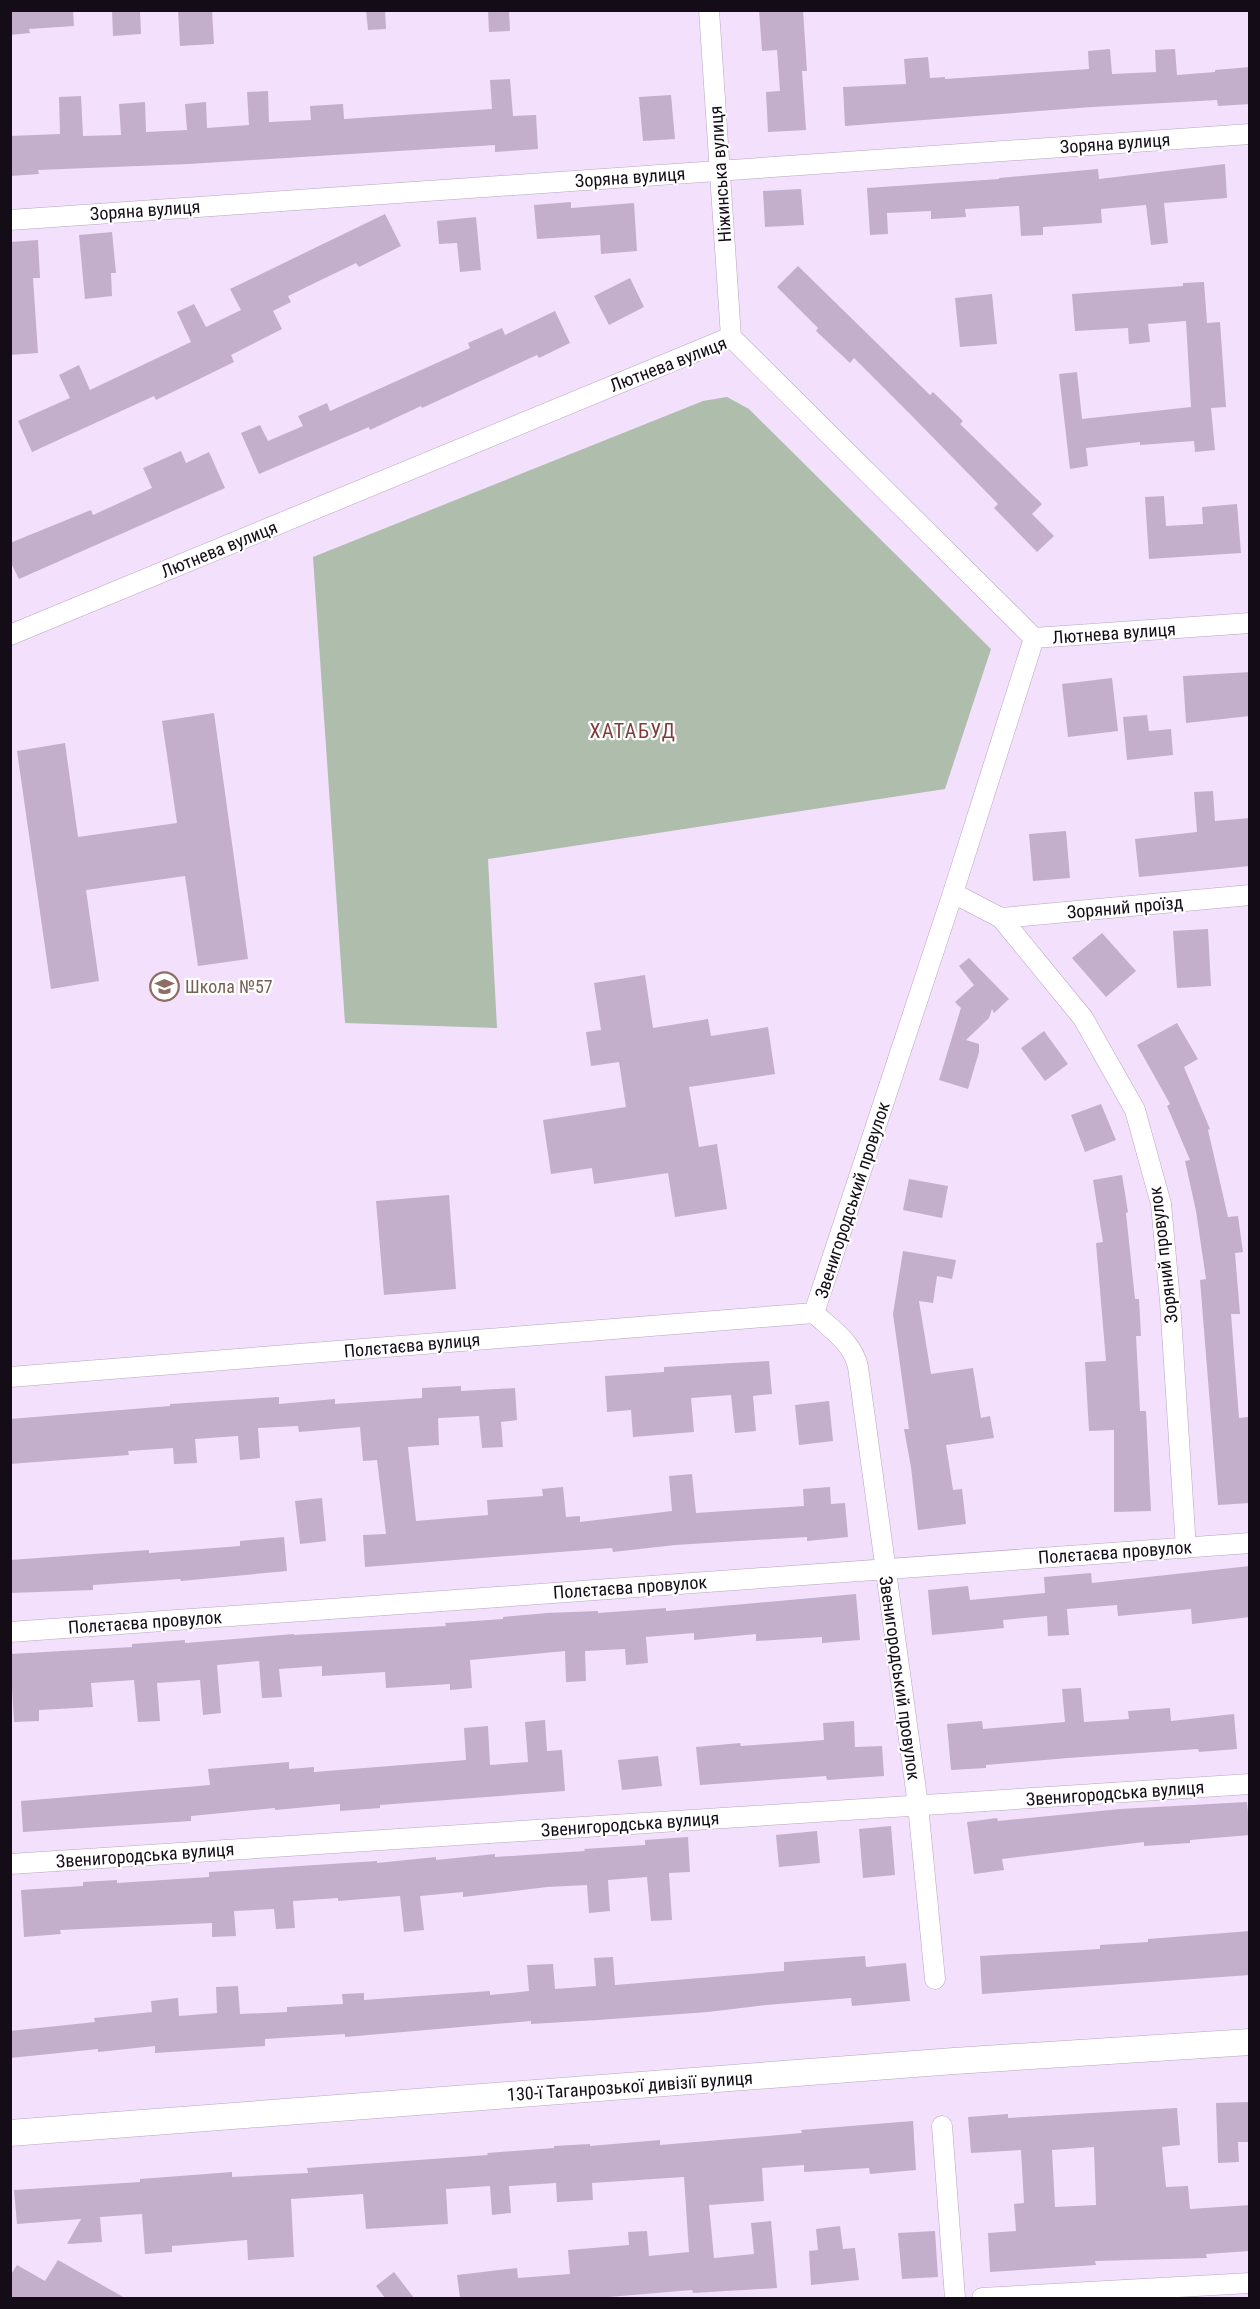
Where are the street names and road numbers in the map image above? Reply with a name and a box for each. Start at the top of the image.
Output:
street label: Ніжинська вулиця [705,105,735,243]
street label: Зоряна вулиця [1059,129,1171,157]
street label: Зоряна вулиця [574,163,686,191]
street label: Зоряна вулиця [89,196,201,224]
street label: Лютнева вулиця [607,332,729,396]
street label: Лютнева вулиця [158,516,280,582]
street label: Лютнева вулиця [1052,618,1176,648]
street label: Зоряний проїзд [1066,891,1184,923]
street label: Звенигородський провулок [810,1099,894,1301]
street label: Зоряний провулок [1144,1185,1182,1325]
street label: Полєтаєва вулиця [343,1329,481,1361]
street label: Полєтаєва провулок [1037,1536,1193,1568]
street label: Полєтаєва провулок [552,1571,708,1603]
street label: Звенигородський провулок [875,1575,925,1782]
street label: Полєтаєва провулок [67,1606,223,1638]
street label: Звенигородська вулиця [1025,1776,1205,1810]
street label: Звенигородська вулиця [540,1807,720,1841]
street label: Звенигородська вулиця [55,1838,235,1872]
street label: 130-ї Таганрозької дивізії вулиця [506,2067,754,2105]

